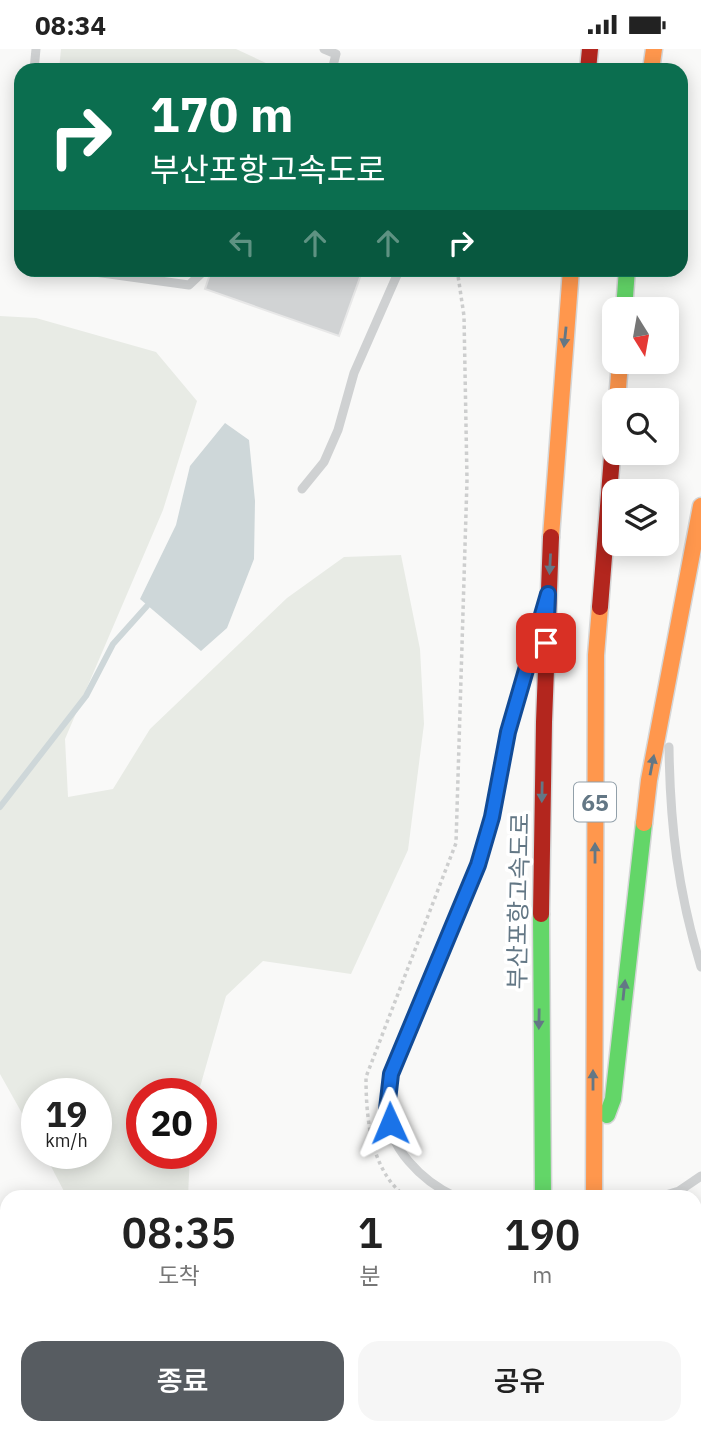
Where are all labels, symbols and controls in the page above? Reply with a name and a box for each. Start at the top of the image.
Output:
text: 08:34 [35,8,106,42]
text: 170 m [150,82,294,145]
icon: right [35,91,126,182]
text: 부산포항고속도로 [150,148,386,190]
icon: left [223,224,261,262]
icon: ahead [296,224,334,262]
icon: ahead [369,224,407,262]
icon: right [442,224,480,262]
north arrow [602,297,679,375]
map controls [602,297,679,556]
one-way arrow [559,327,570,349]
button: search [602,388,679,465]
button: layers [602,479,679,556]
one-way arrow [544,554,555,576]
pin [516,613,576,673]
icon: arrive [527,624,565,662]
one-way arrow [647,754,658,776]
one-way arrow [536,781,548,803]
road number: 65 [574,783,616,821]
street label: 부산포항고속도로 [500,812,536,990]
one-way arrow [589,842,601,864]
one-way arrow [619,979,630,1001]
one-way arrow [533,1008,545,1030]
one-way arrow [587,1069,599,1091]
speed limit sign: 20 [126,1078,217,1169]
position arrow [353,1086,427,1160]
text: 19 [45,1091,88,1137]
text: km/h [45,1129,88,1152]
text: 08:35 [122,1205,236,1260]
text: 1 [358,1205,383,1260]
text: 190 [505,1207,580,1262]
text: m [532,1259,552,1289]
text: 도착 [158,1260,200,1290]
text: 분 [360,1260,381,1290]
button: 종료 [21,1341,344,1421]
button: 공유 [358,1341,681,1421]

